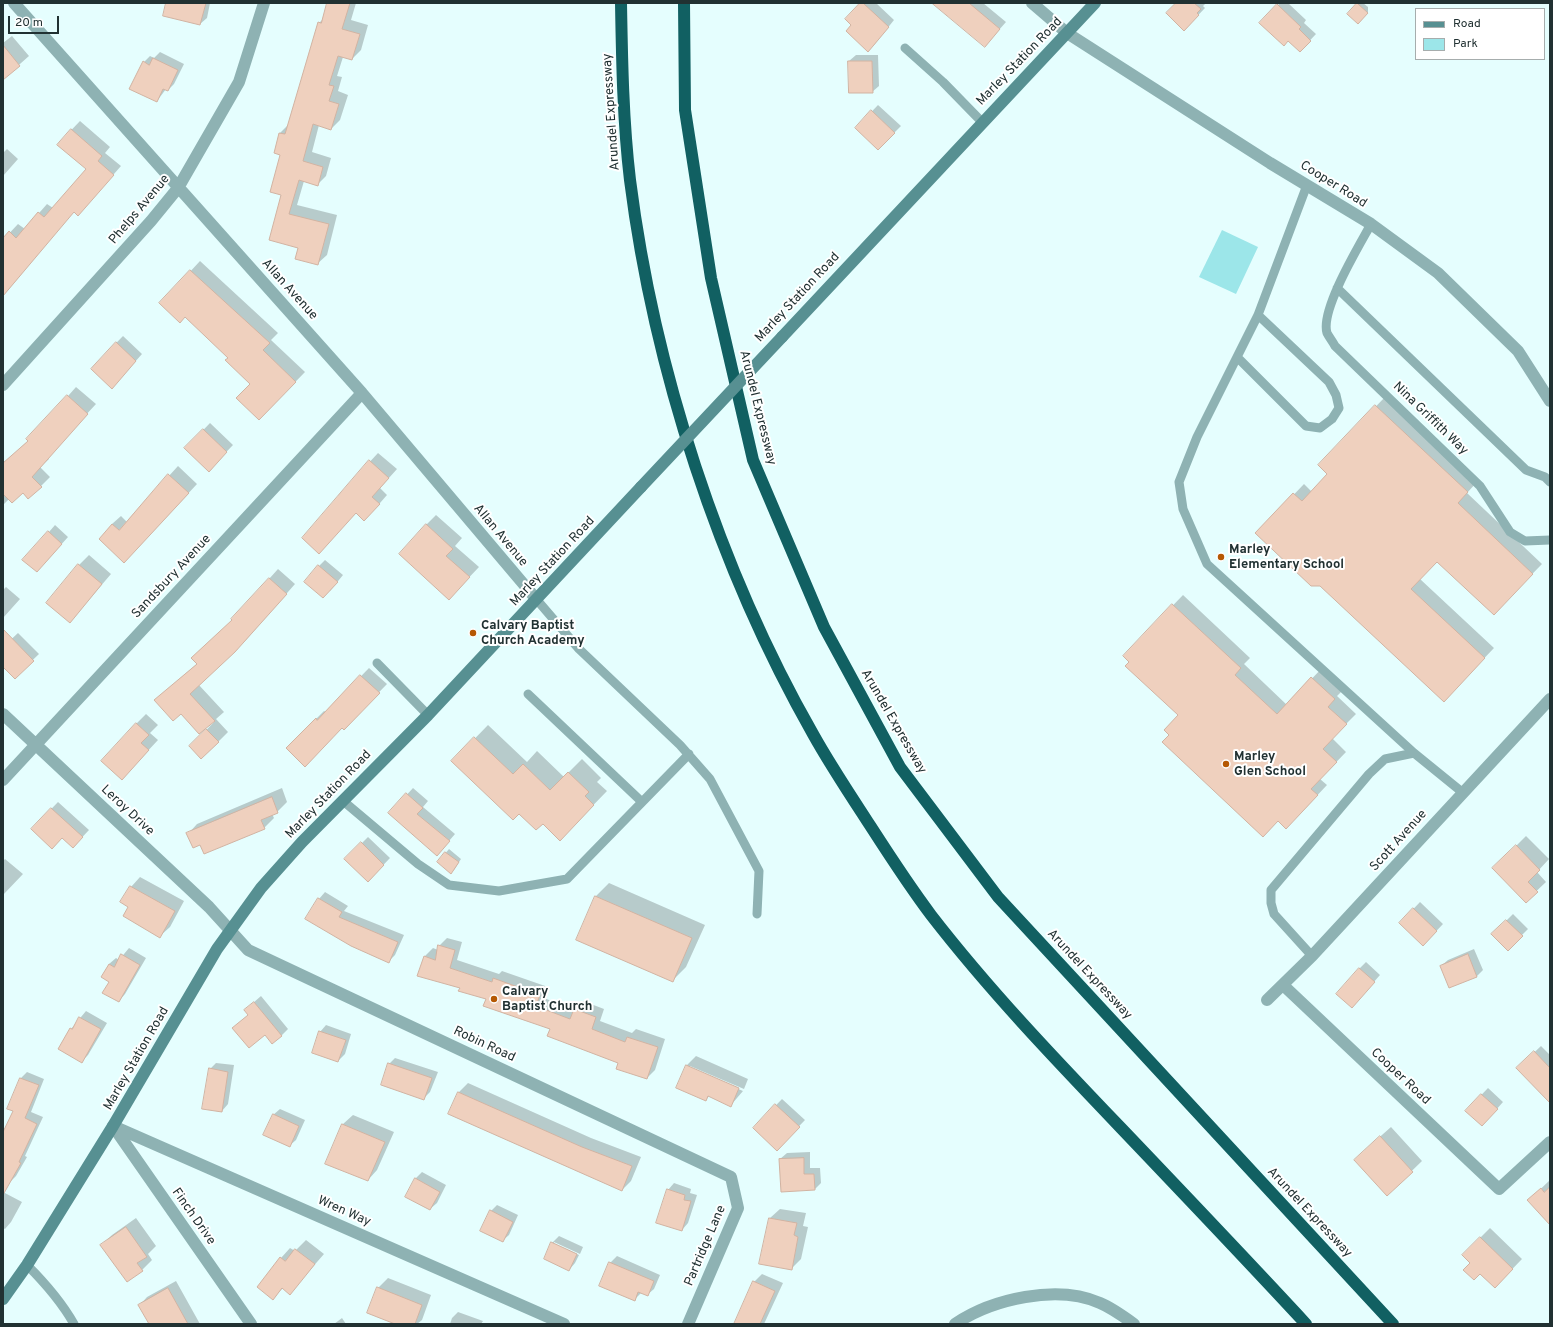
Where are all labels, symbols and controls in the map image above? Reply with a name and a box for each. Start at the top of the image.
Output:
scale bar [10,8,61,34]
legend [1415,8,1545,60]
text: 20 m [15,15,43,31]
street label: Marley Station Road [974,15,1066,109]
text: Road [1453,16,1481,32]
text: Park [1453,36,1478,52]
street label: Arundel Expressway [600,53,624,171]
street label: Cooper Road [1297,158,1369,212]
street label: Phelps Avenue [106,172,174,248]
street label: Marley Station Road [752,250,844,346]
street label: Allan Avenue [258,256,320,324]
street label: Arundel Expressway [735,349,779,467]
street label: Nina Griffith Way [1389,379,1471,459]
street label: Allan Avenue [469,502,531,570]
street label: Marley Station Road [507,514,599,610]
street label: Sandsbury Avenue [129,532,215,622]
place label: Marley Elementary School [1229,542,1344,573]
marker: Marley Elementary School [1216,552,1226,562]
place label: Calvary Baptist Church Academy [481,618,585,649]
marker: Calvary Baptist Church Academy [468,628,478,638]
street label: Arundel Expressway [857,667,929,777]
street label: Marley Station Road [283,748,375,842]
place label: Marley Glen School [1234,749,1306,780]
marker: Marley Glen School [1221,759,1231,769]
street label: Leroy Drive [97,782,157,840]
street label: Scott Avenue [1367,807,1431,875]
street label: Arundel Expressway [1043,927,1135,1023]
place label: Calvary Baptist Church [502,984,592,1015]
marker: Calvary Baptist Church [489,994,499,1004]
street label: Marley Station Road [101,1005,173,1113]
street label: Robin Road [451,1024,517,1066]
street label: Cooper Road [1367,1045,1433,1109]
street label: Arundel Expressway [1263,1165,1355,1261]
street label: Finch Drive [168,1186,218,1248]
street label: Wren Way [315,1193,373,1231]
street label: Partridge Lane [682,1203,730,1289]

